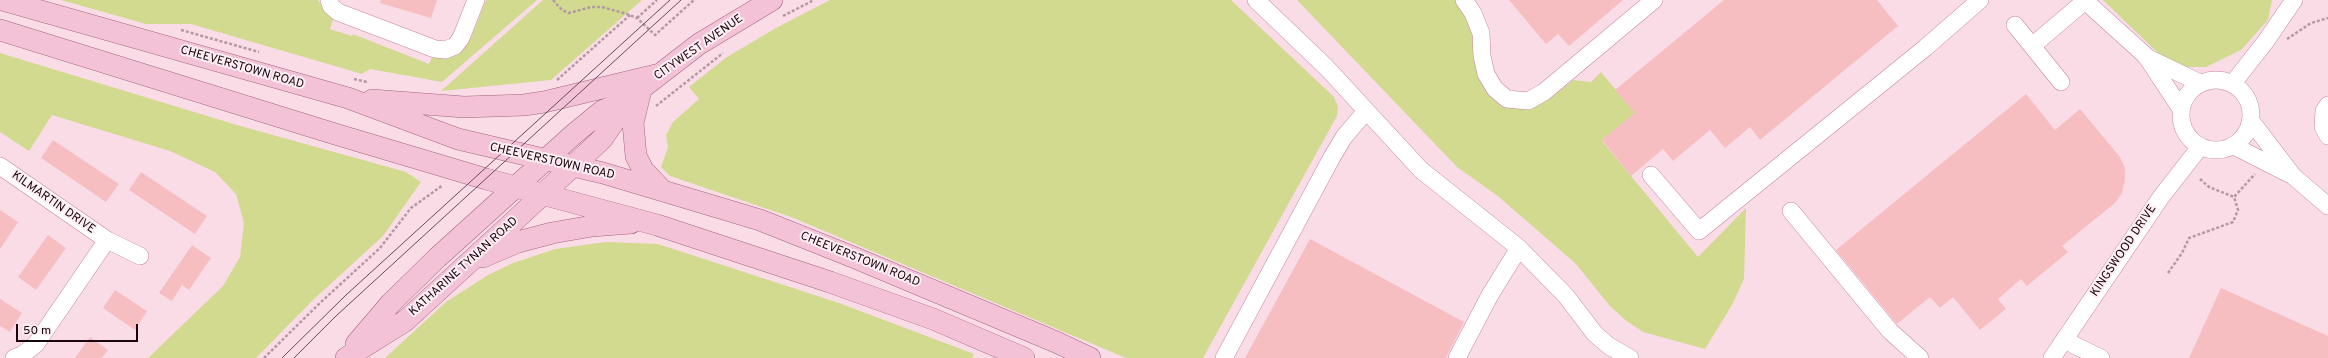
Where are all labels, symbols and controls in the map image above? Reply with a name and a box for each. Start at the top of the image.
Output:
street label: CITYWEST AVENUE [652,12,746,84]
street label: CHEEVERSTOWN ROAD [179,43,305,93]
street label: CHEEVERSTOWN ROAD [488,141,616,183]
street label: KILMARTIN DRIVE [8,169,98,237]
street label: KINGSWOOD DRIVE [2088,202,2160,300]
street label: KATHARINE TYNAN ROAD [407,214,521,320]
street label: CHEEVERSTOWN ROAD [798,229,922,291]
scale bar [18,316,140,342]
text: 50 m [23,323,51,339]

